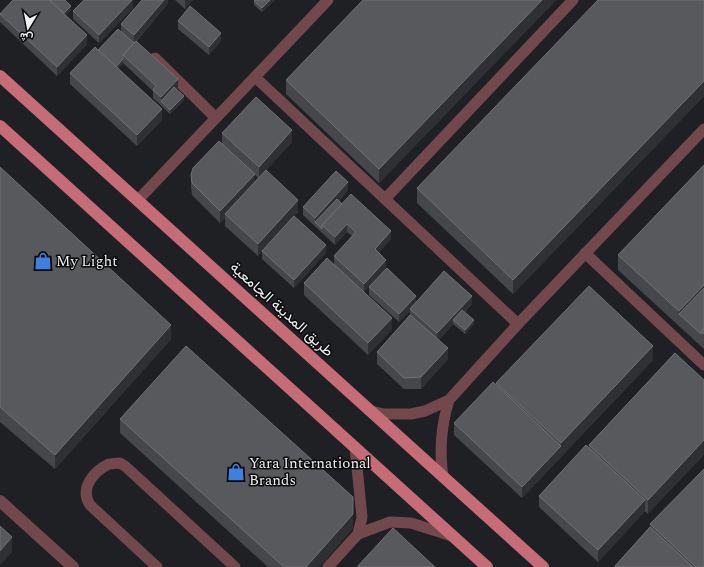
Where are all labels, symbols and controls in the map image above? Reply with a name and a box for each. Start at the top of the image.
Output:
north arrow [8,8,48,48]
text: ش [18,28,34,47]
place label: My Light [56,250,118,273]
shop icon: My Light [33,251,53,271]
street label: طريق المدينة الجامعية [225,256,339,363]
place label: Yara International Brands [249,452,371,492]
shop icon: Yara International Brands [226,462,246,482]

